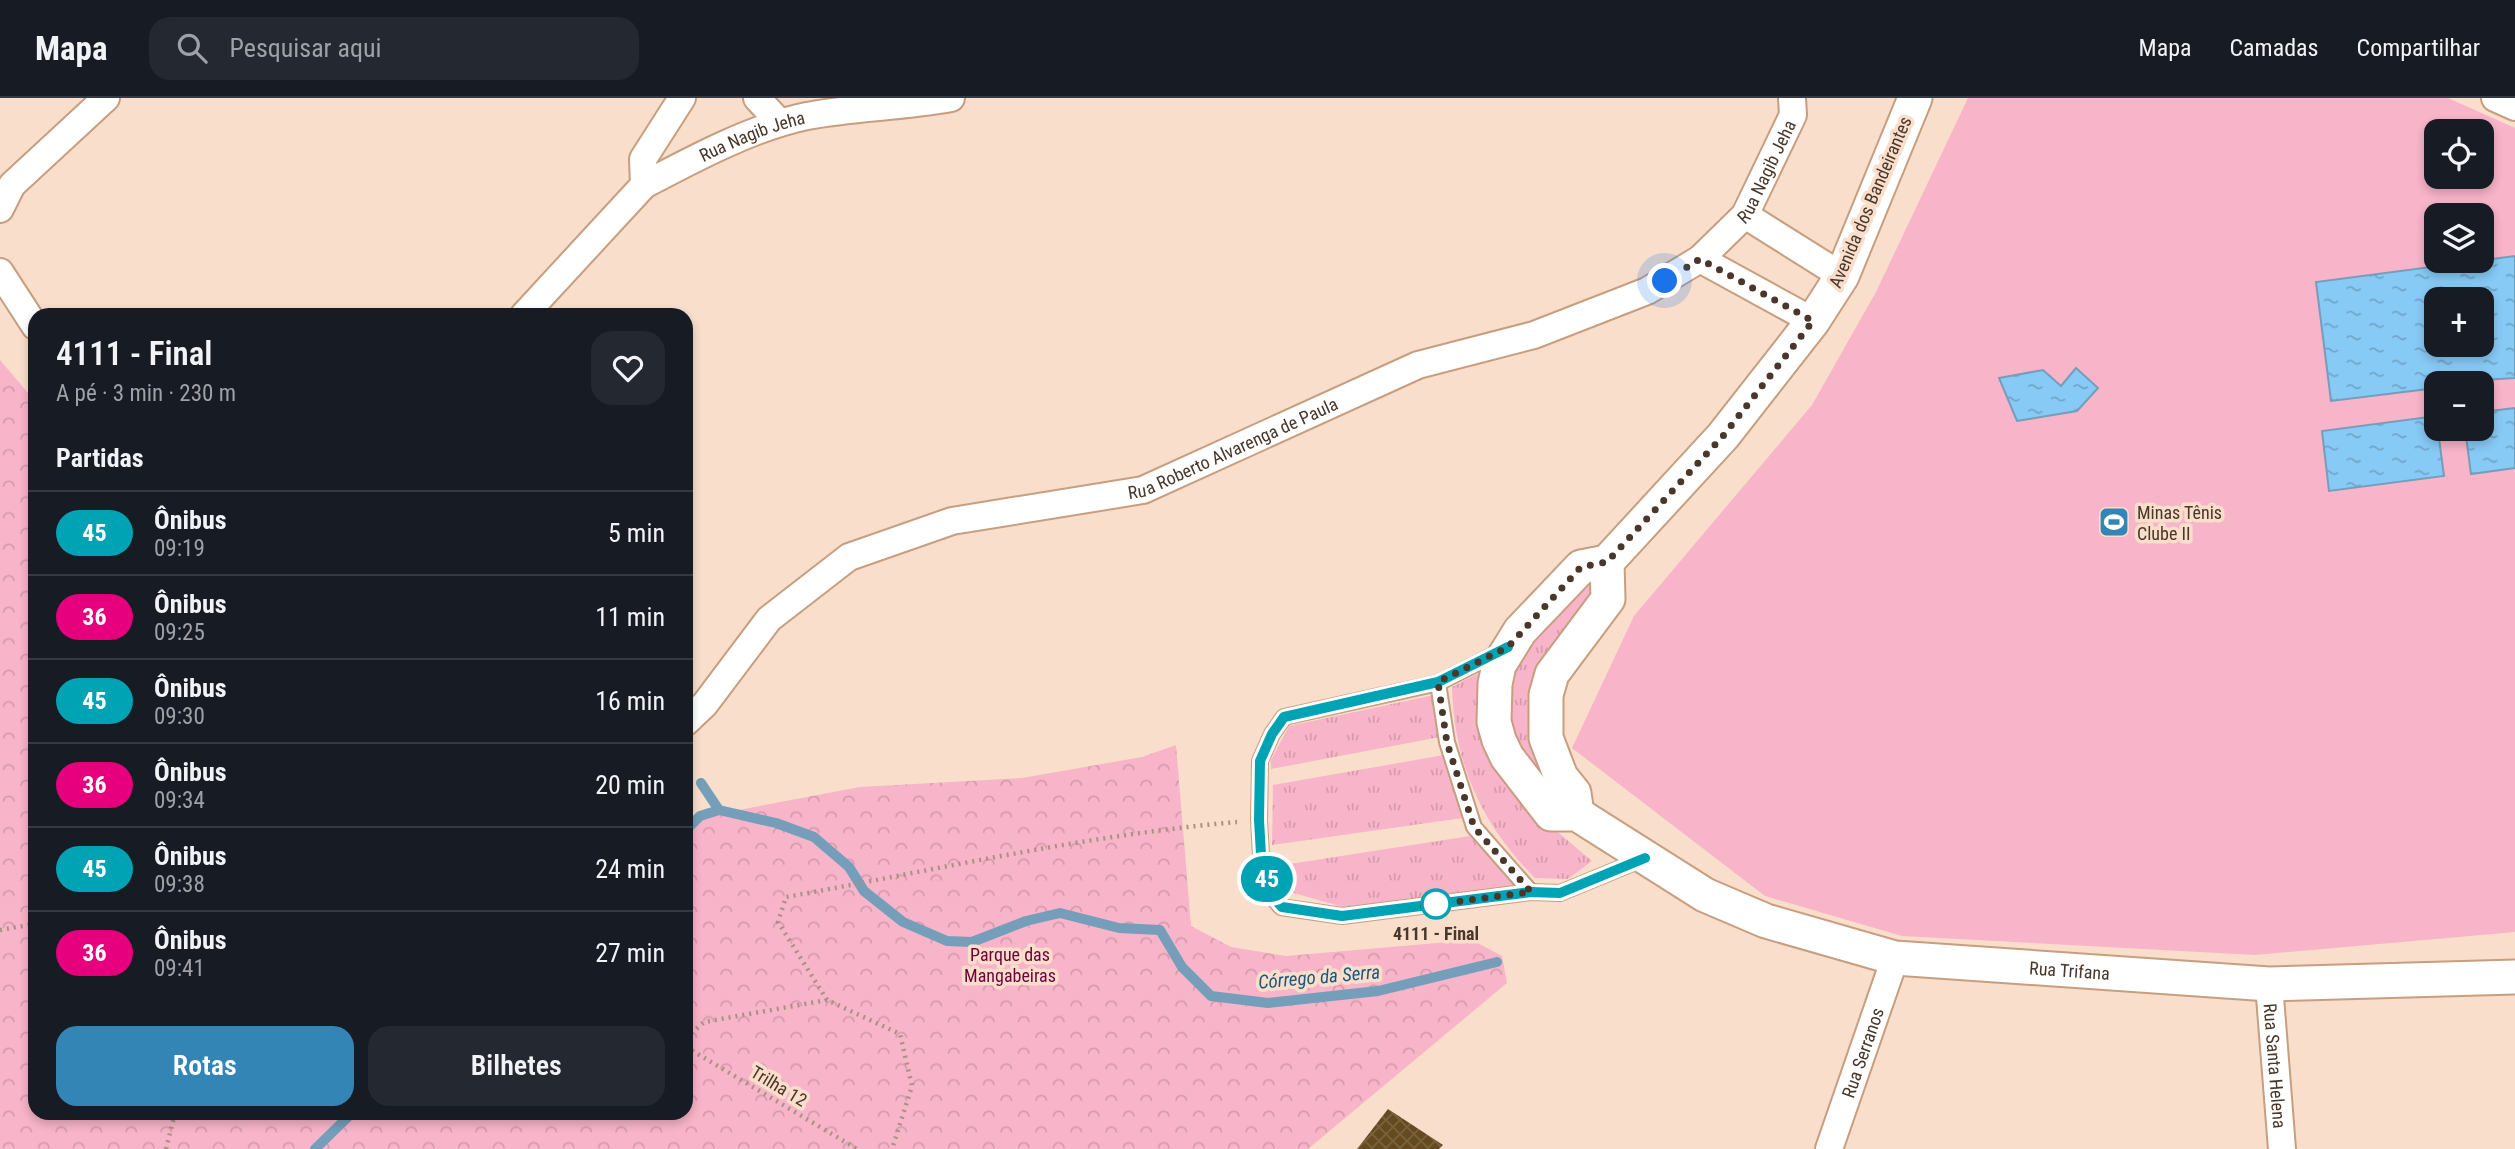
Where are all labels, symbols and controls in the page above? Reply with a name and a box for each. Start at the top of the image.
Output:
search box [149,17,639,80]
text: Mapa [35,29,107,68]
icon: search [173,29,211,67]
text: Pesquisar aqui [229,33,382,63]
text: Mapa [2139,34,2192,62]
text: Camadas [2230,34,2319,62]
text: Compartilhar [2357,34,2480,62]
street label: Rua Nagib Jeha [696,106,807,165]
street label: Avenida dos Bandeirantes [1824,113,1916,291]
street label: Rua Nagib Jeha [1733,116,1800,227]
map controls [2424,119,2494,441]
button: locate [2424,119,2494,189]
button: layers [2424,203,2494,273]
your location [1647,263,1682,298]
button: + [2424,287,2494,357]
button: heart [591,331,665,405]
text: 4111 - Final [56,334,212,373]
button: − [2424,371,2494,441]
text: A pé · 3 min · 230 m [56,380,236,407]
street label: Rua Roberto Alvarenga de Paula [1126,393,1341,503]
text: Partidas [56,443,144,473]
place label: Minas Tênis Clube II [2137,502,2222,544]
text: Ônibus [154,505,227,535]
sports icon: Minas Tênis Clube II [2097,505,2131,539]
text: 5 min [608,518,665,548]
text: 45 [82,519,107,547]
text: 09:19 [154,535,205,562]
text: Ônibus [154,589,227,619]
text: 11 min [595,602,665,632]
text: 36 [82,603,107,631]
text: 09:25 [154,619,205,646]
text: Ônibus [154,673,227,703]
text: 16 min [595,686,665,716]
text: 45 [82,687,107,715]
text: 09:30 [154,703,205,730]
text: Ônibus [154,757,227,787]
text: 20 min [595,770,665,800]
text: 36 [82,771,107,799]
text: 09:34 [154,787,205,814]
text: Ônibus [154,841,227,871]
text: 24 min [595,854,665,884]
text: 45 [82,855,107,883]
line badge: 45 [1236,856,1298,902]
text: 45 [1255,865,1279,893]
text: 09:38 [154,871,205,898]
marker: 4111 - Final [1421,889,1451,919]
place label: 4111 - Final [1393,923,1479,944]
text: Ônibus [154,925,227,955]
text: 27 min [595,938,665,968]
text: 36 [82,939,107,967]
park label: Parque das Mangabeiras [964,944,1056,986]
text: 09:41 [154,955,205,982]
street label: Rua Trifana [2029,957,2111,983]
water label: Córrego da Serra [1257,960,1381,994]
street label: Rua Santa Helena [2260,1002,2291,1129]
street label: Rua Serranos [1837,1005,1888,1100]
button: Rotas [56,1026,354,1106]
button: Bilhetes [368,1026,665,1106]
street label: Trilha 12 [747,1061,811,1111]

